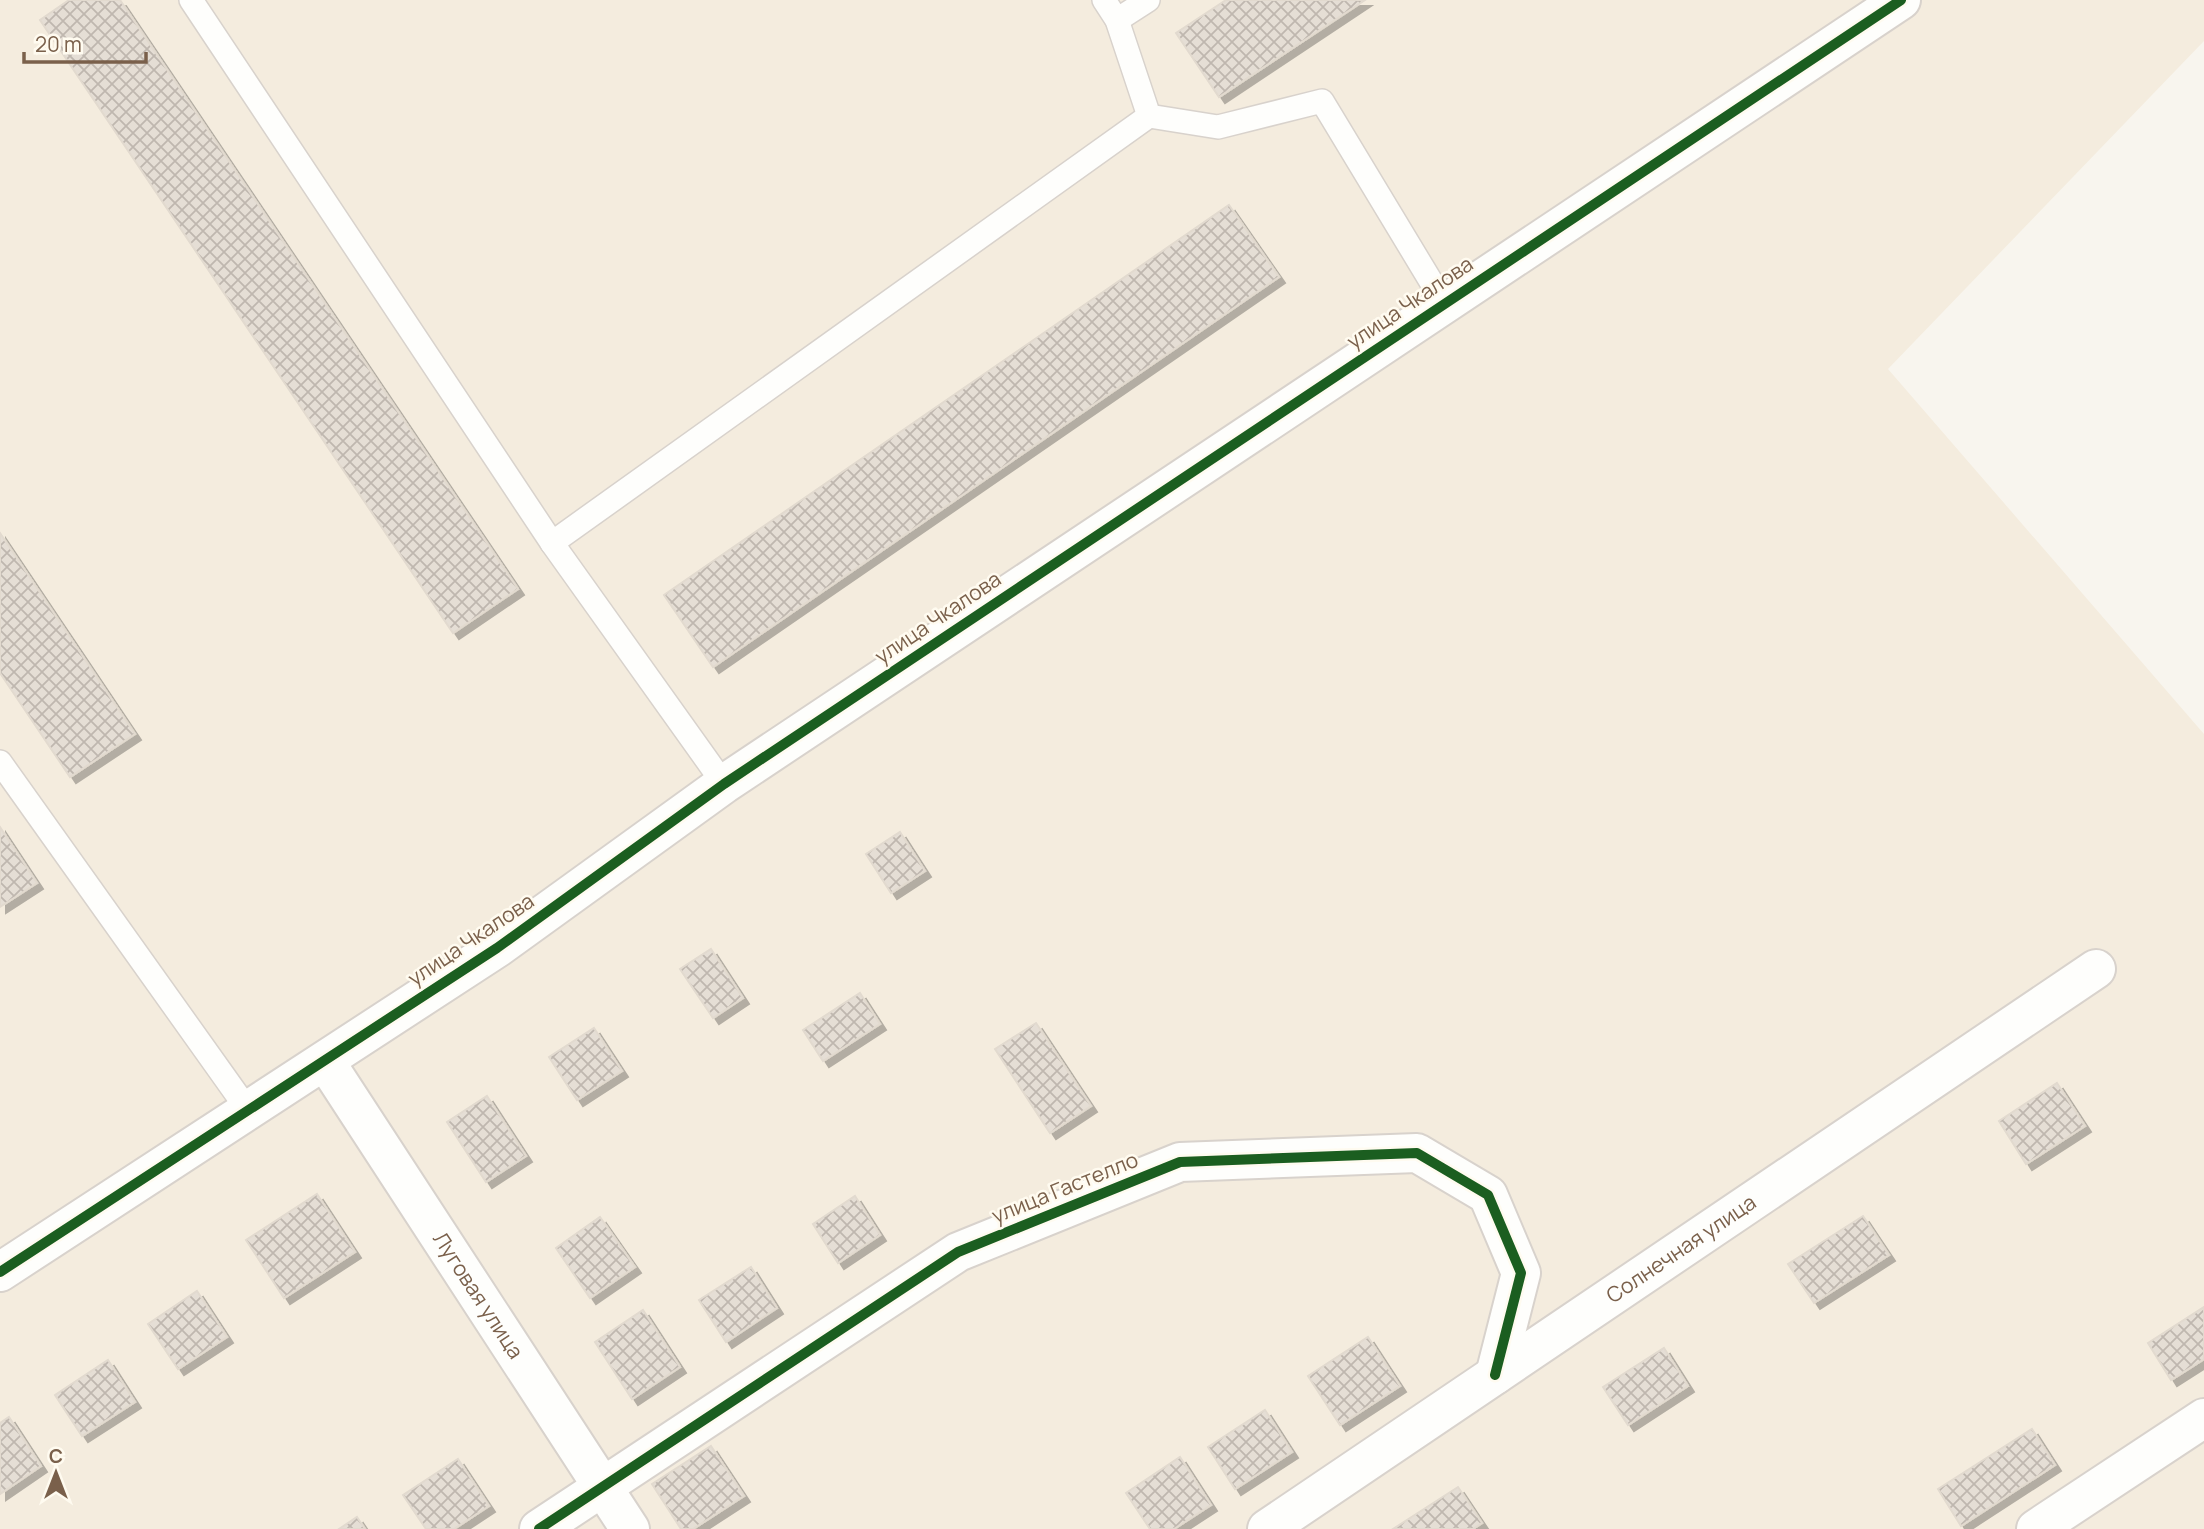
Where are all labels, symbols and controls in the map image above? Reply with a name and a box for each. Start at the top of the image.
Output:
scale bar [24,21,147,65]
text: 20 m [35,30,82,58]
street label: улица Чкалова [1341,250,1478,355]
street label: улица Чкалова [869,565,1006,670]
street label: улица Чкалова [402,887,539,992]
street label: улица Гастелло [987,1145,1142,1229]
street label: Солнечная улица [1600,1188,1761,1309]
street label: Луговая улица [427,1226,530,1364]
north arrow [21,1438,91,1508]
text: С [49,1443,63,1469]

